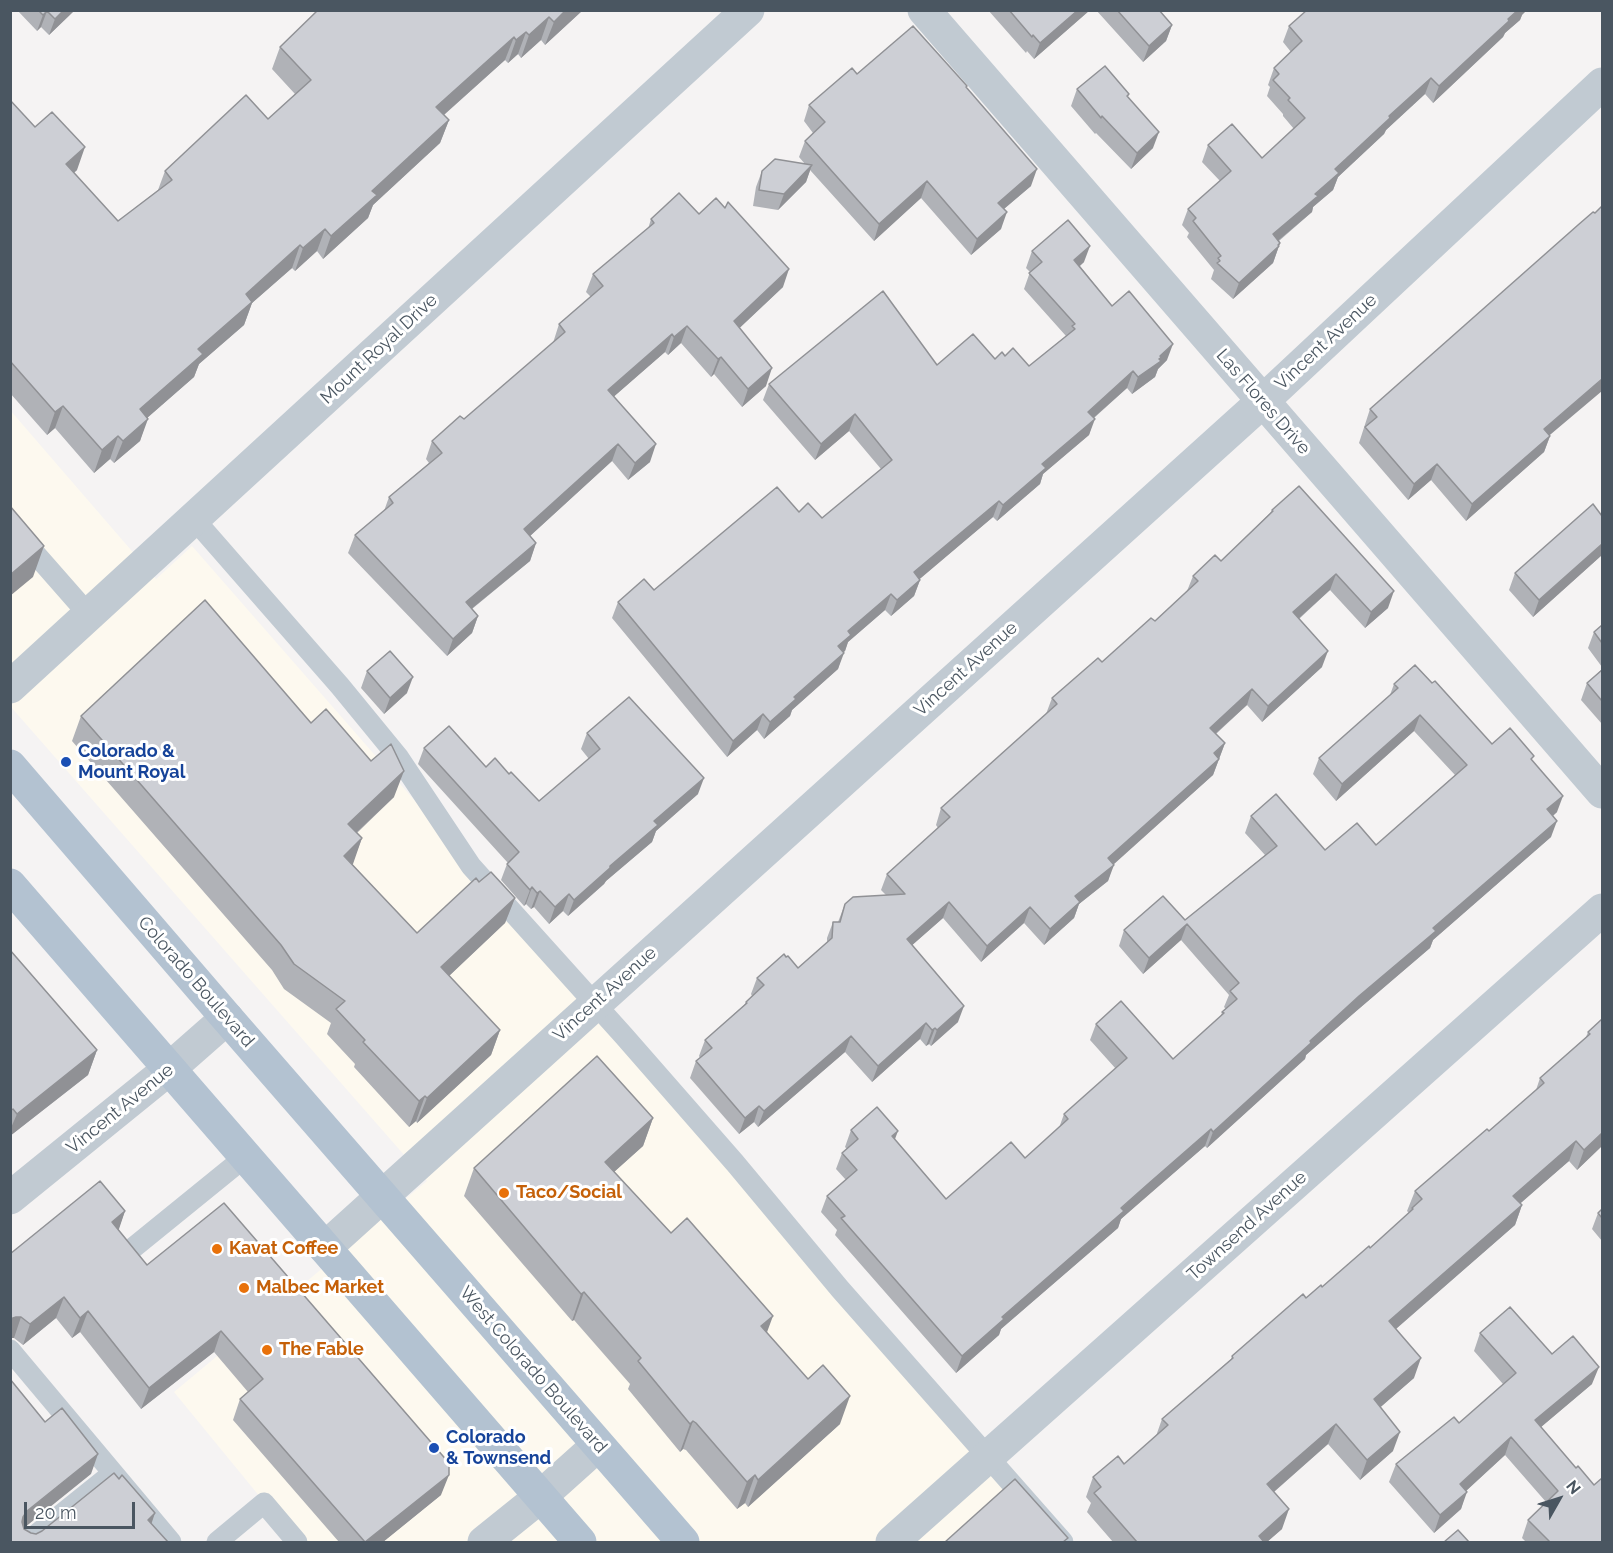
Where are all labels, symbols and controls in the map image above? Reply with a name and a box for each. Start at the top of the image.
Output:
street label: Mount Royal Drive [316,289,442,409]
street label: Vincent Avenue [1271,289,1381,395]
street label: Las Flores Drive [1211,345,1315,459]
street label: Vincent Avenue [910,617,1022,721]
place label: Colorado & Mount Royal [78,741,185,783]
marker: Colorado & Mount Royal [59,755,73,769]
street label: Colorado Boulevard [133,912,259,1052]
street label: Vincent Avenue [549,942,661,1046]
street label: Vincent Avenue [62,1059,178,1159]
street label: Townsend Avenue [1183,1167,1311,1285]
place label: Taco/Social [516,1182,622,1204]
marker: Taco/Social [497,1186,511,1200]
place label: Kavat Coffee [229,1238,338,1260]
marker: Kavat Coffee [210,1242,224,1256]
place label: Malbec Market [256,1277,384,1299]
marker: Malbec Market [237,1281,251,1295]
street label: West Colorado Boulevard [455,1282,611,1458]
place label: The Fable [279,1339,364,1361]
marker: The Fable [260,1343,274,1357]
place label: Colorado & Townsend [446,1427,551,1470]
marker: Colorado & Townsend [427,1441,441,1455]
north arrow [1529,1469,1589,1529]
text: N [1562,1477,1585,1498]
scale bar [27,1490,138,1528]
text: 20 m [35,1502,77,1523]

